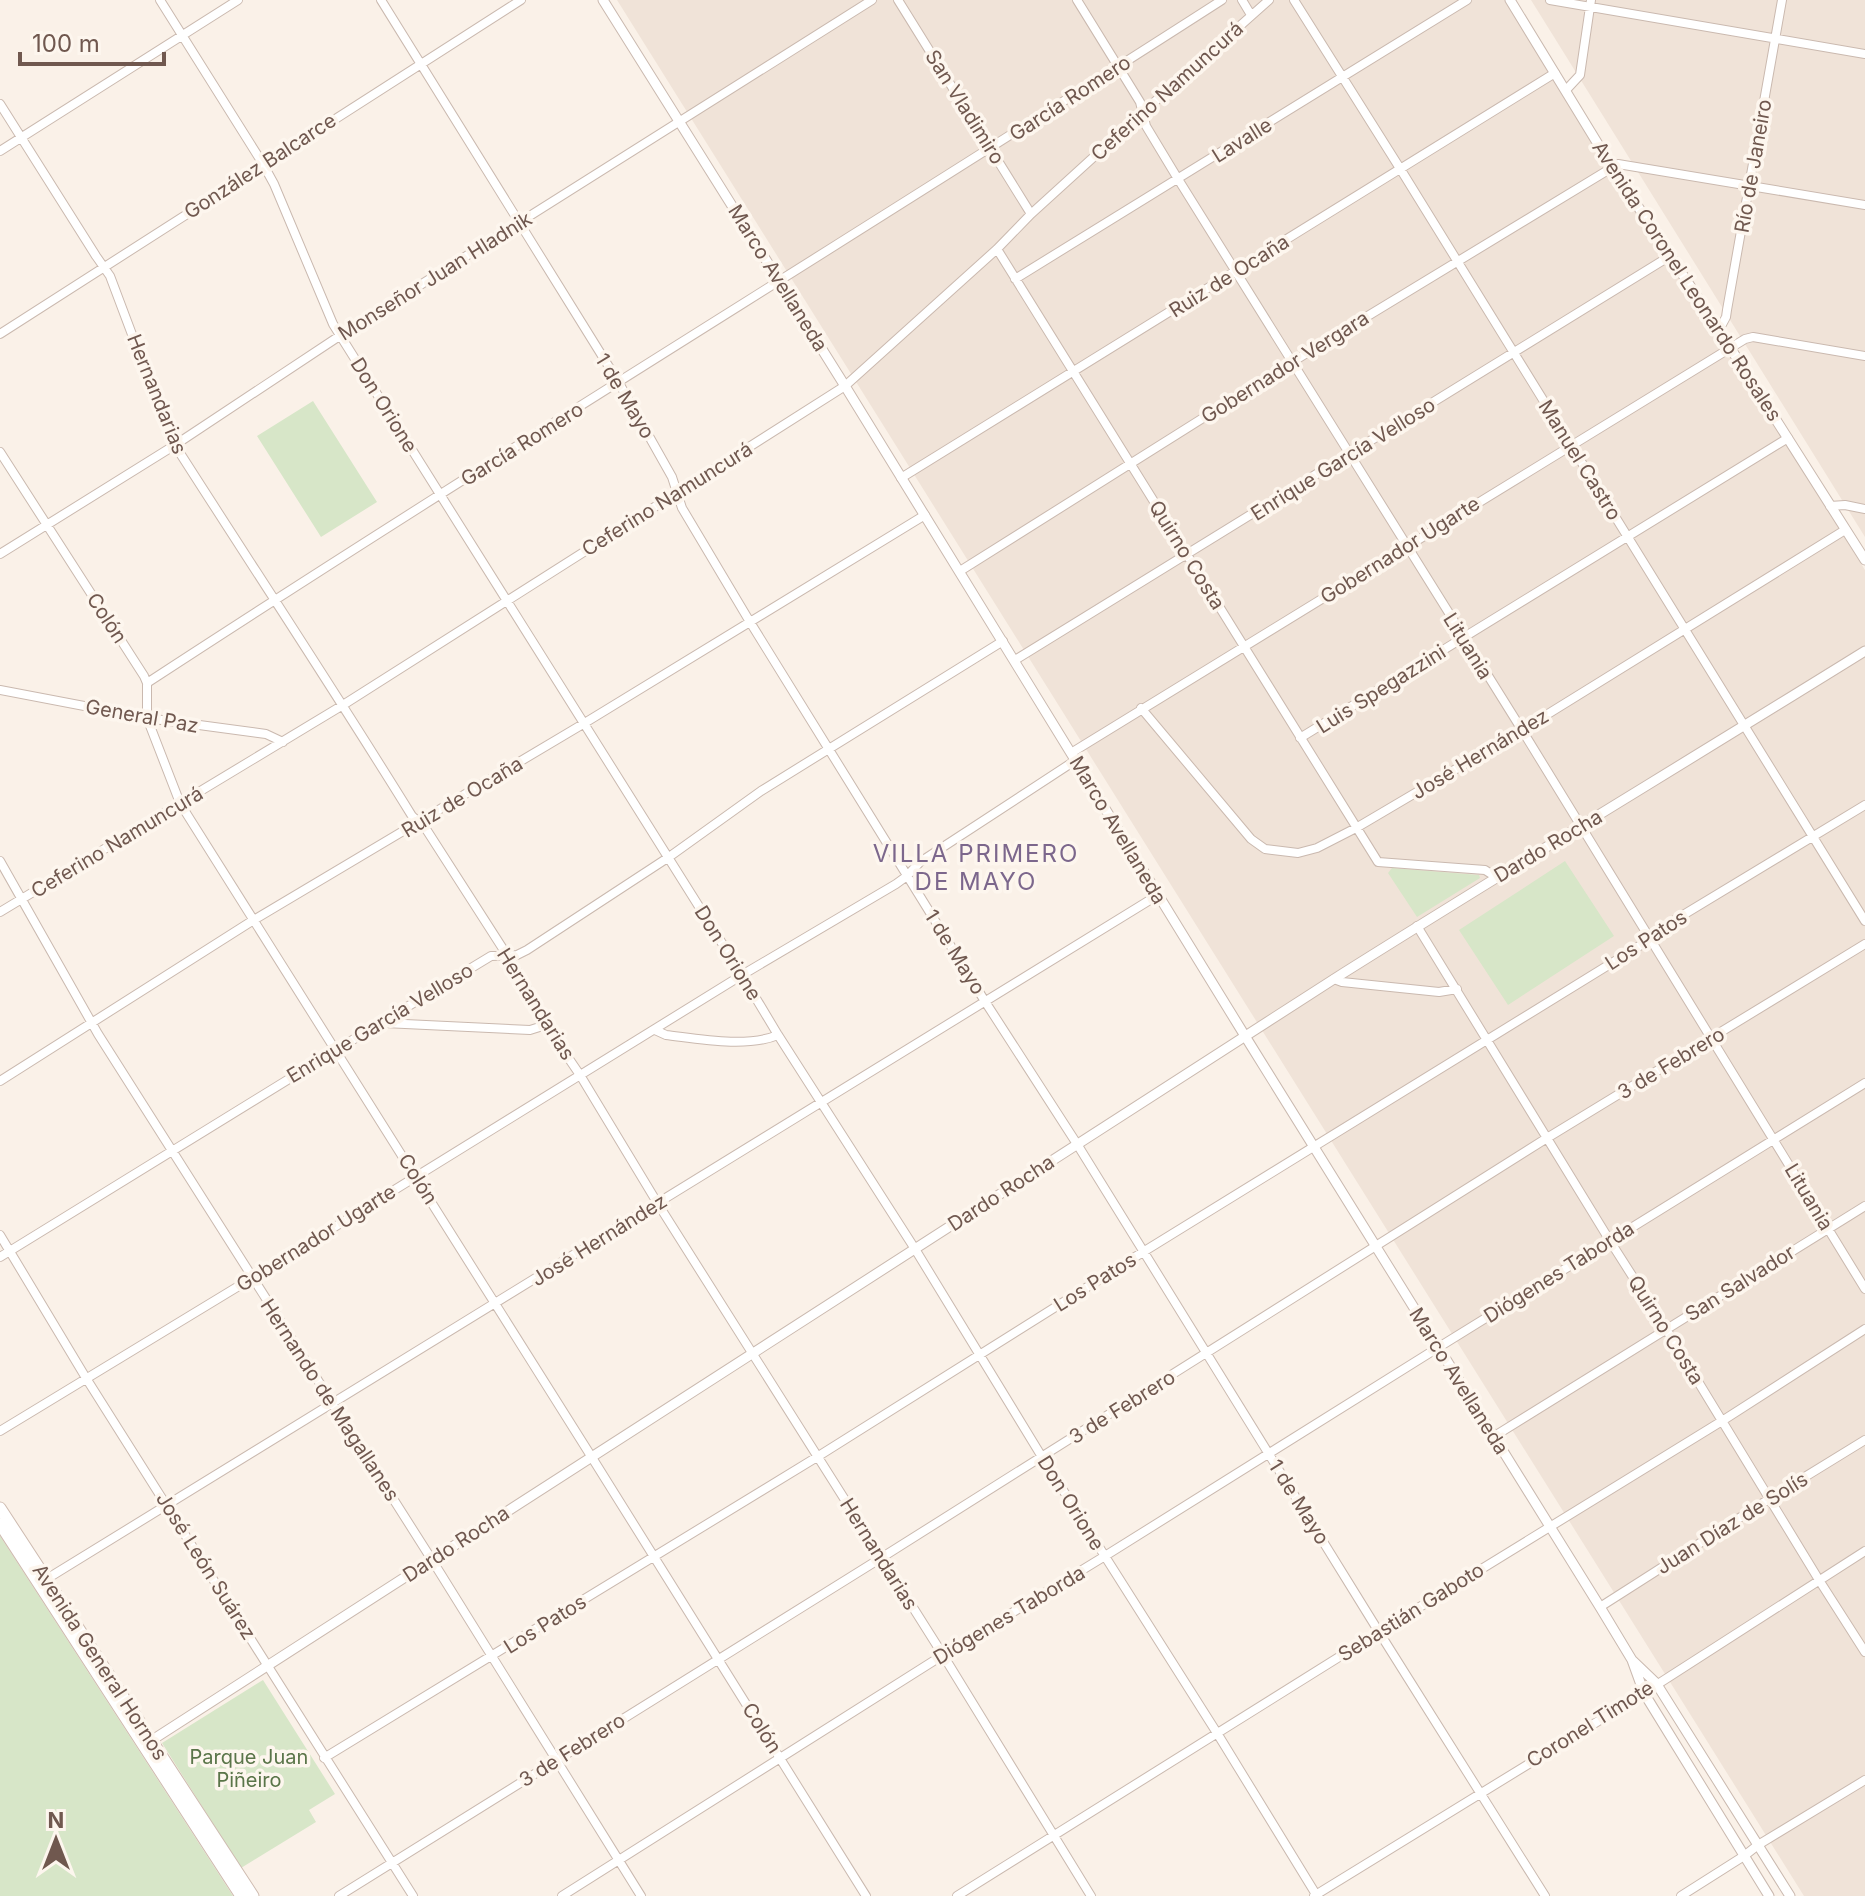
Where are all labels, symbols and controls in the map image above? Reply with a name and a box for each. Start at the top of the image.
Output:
scale bar [20,16,164,66]
street label: Ceferino Namuncurá [1086,16,1248,166]
text: 100 m [32,29,100,58]
street label: San Vladimiro [920,46,1010,168]
street label: García Romero [1005,50,1135,146]
street label: Río de Janeiro [1729,97,1777,235]
street label: González Balcarce [180,108,340,224]
street label: Lavalle [1208,112,1276,168]
street label: Avenida Coronel Leonardo Rosales [1587,137,1787,425]
street label: Marco Avellaneda [723,200,833,356]
street label: Monseñor Juan Hladnik [334,207,536,345]
street label: Ruiz de Ocaña [1165,230,1293,322]
street label: Gobernador Vergara [1197,306,1373,428]
street label: Hernandarias [122,331,192,457]
street label: 1 de Mayo [590,349,660,443]
street label: Don Orione [345,353,423,457]
street label: Enrique García Velloso [1246,392,1440,526]
street label: Manuel Castro [1533,395,1627,525]
street label: García Romero [457,397,587,491]
street label: Ceferino Namuncurá [577,437,757,561]
street label: Gobernador Ugarte [1316,491,1484,609]
street label: Quirno Costa [1144,496,1230,614]
street label: Colón [82,588,132,648]
street label: Lituania [1438,608,1498,684]
street label: Luis Spegazzini [1312,640,1450,738]
street label: General Paz [84,694,200,738]
street label: José Hernández [1407,704,1553,804]
street label: Ruiz de Ocaña [397,751,527,843]
street label: Marco Avellaneda [1064,752,1172,908]
street label: Ceferino Namuncurá [27,781,207,903]
street label: Dardo Rocha [1490,804,1606,888]
district label: VILLA PRIMERO DE MAYO [873,839,1079,896]
street label: Don Orione [689,901,767,1005]
street label: 1 de Mayo [920,905,990,999]
street label: Los Patos [1601,905,1691,975]
street label: Hernandarias [492,944,580,1064]
street label: Enrique García Velloso [283,958,477,1088]
street label: 3 de Febrero [1613,1022,1729,1104]
street label: Colón [393,1149,443,1209]
street label: Dardo Rocha [943,1150,1059,1236]
street label: Lituania [1780,1159,1838,1235]
street label: Gobernador Ugarte [232,1179,400,1297]
street label: José Hernández [527,1189,671,1291]
street label: Diógenes Taborda [1480,1216,1638,1328]
street label: San Salvador [1681,1240,1800,1326]
street label: Los Patos [1049,1247,1141,1317]
street label: Quirno Costa [1623,1271,1709,1389]
street label: Hernando de Magallanes [256,1294,404,1506]
street label: Marco Avellaneda [1404,1303,1514,1459]
street label: 3 de Febrero [1065,1365,1179,1449]
street label: Don Orione [1032,1451,1110,1555]
street label: 1 de Mayo [1264,1455,1334,1549]
street label: Juan Díaz de Solís [1652,1467,1812,1579]
street label: José León Suárez [151,1488,261,1644]
street label: Hernandarias [835,1494,923,1614]
street label: Dardo Rocha [398,1501,514,1587]
street label: Sebastián Gaboto [1334,1557,1488,1667]
street label: Avenida General Hornos [28,1559,172,1765]
street label: Diógenes Taborda [929,1560,1089,1670]
street label: Los Patos [499,1589,591,1659]
street label: Coronel Timote [1522,1675,1658,1773]
street label: Colón [737,1698,787,1758]
street label: 3 de Febrero [515,1708,629,1792]
park label: Parque Juan Piñeiro [190,1745,308,1792]
north arrow [16,1800,96,1880]
text: N [48,1807,64,1833]

